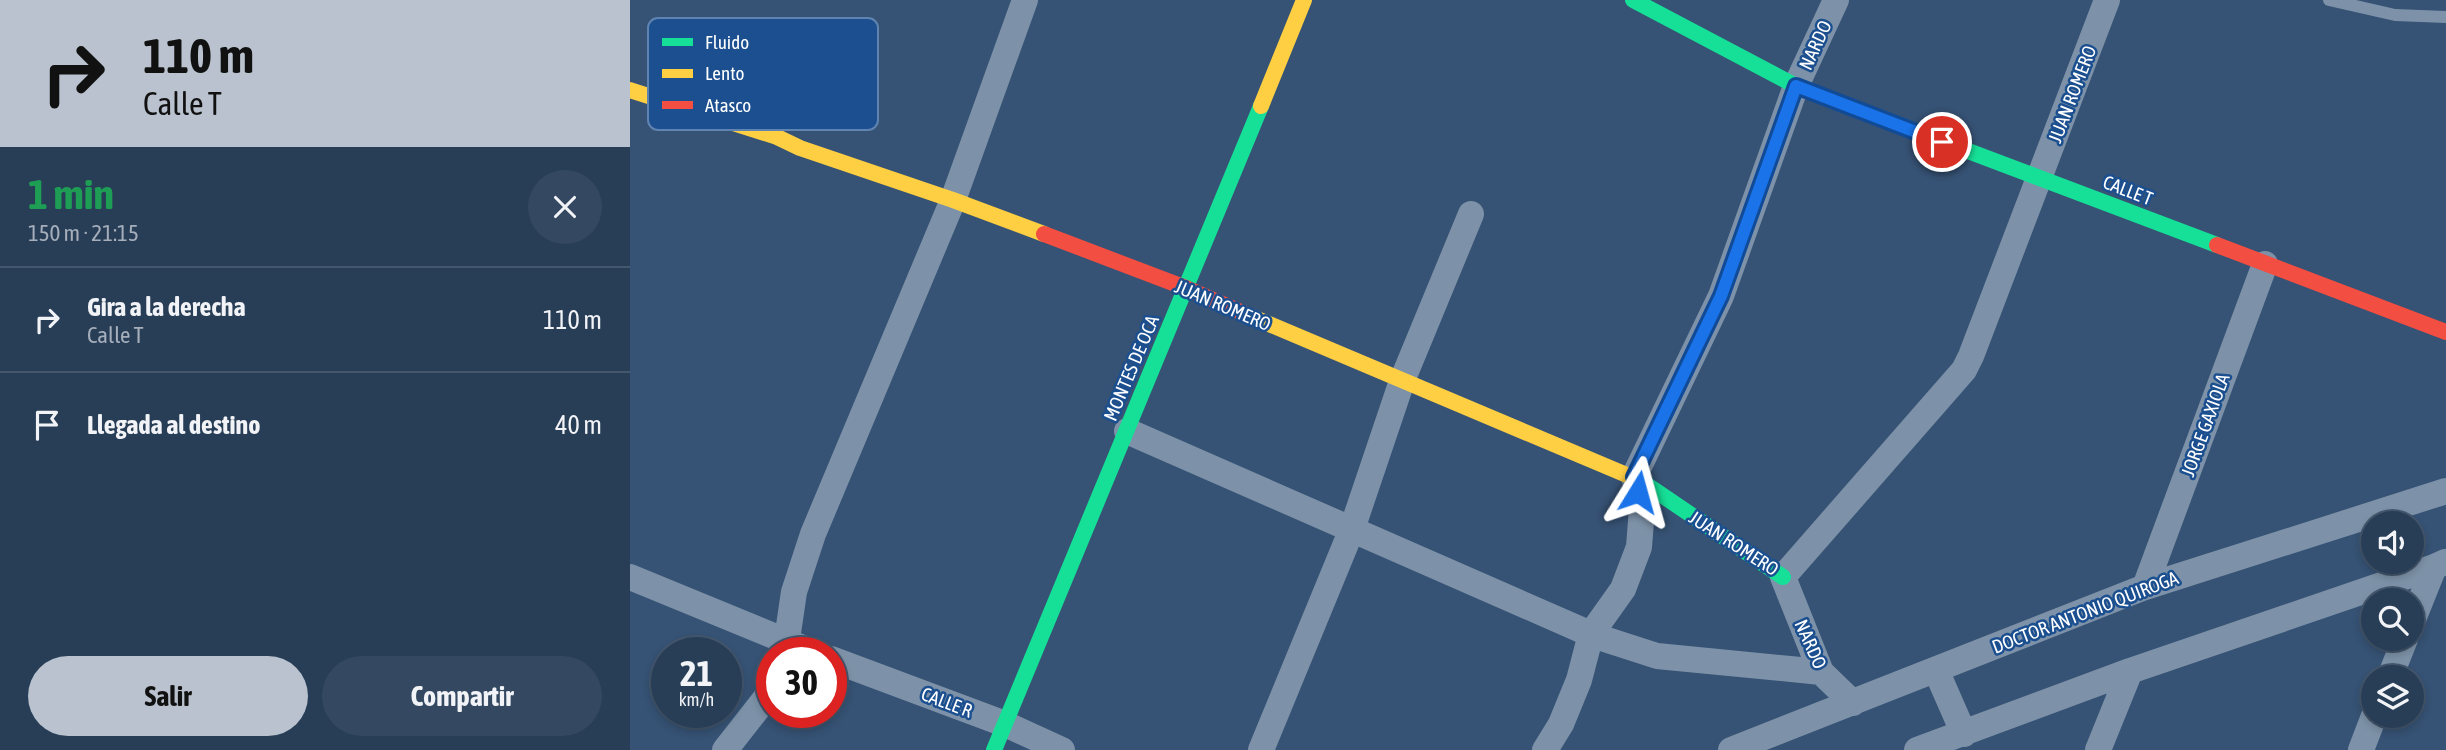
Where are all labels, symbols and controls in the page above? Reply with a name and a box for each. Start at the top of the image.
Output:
street label: NARDO [1794,17,1836,73]
legend [648,18,878,130]
text: 110 m [143,27,254,83]
icon: right [28,28,119,119]
text: Fluido [705,31,749,53]
street label: JUAN ROMERO [2043,42,2101,146]
text: Lento [705,62,744,84]
text: Calle T [143,85,222,122]
text: Atasco [705,94,751,116]
pin [1912,112,1972,172]
icon: arrive [1923,123,1961,161]
text: 1 min [28,170,114,218]
button: close [528,170,602,244]
street label: CALLE T [2100,170,2157,210]
text: 150 m · 21:15 [28,220,139,246]
street label: JUAN ROMERO [1172,275,1274,335]
text: Gira a la derecha [87,292,246,322]
icon: right [28,301,66,339]
text: 110 m [543,305,602,335]
street label: MONTES DE OCA [1099,311,1163,424]
text: Calle T [87,322,144,348]
street label: JORGE GAXIOLA [2176,370,2234,479]
icon: arrive [28,406,66,444]
text: Llegada al destino [87,410,260,440]
text: 40 m [555,410,602,440]
position arrow [1601,455,1675,529]
street label: JUAN ROMERO [1685,506,1783,580]
map controls [2361,511,2424,728]
button: sound [2361,511,2424,574]
street label: DOCTOR ANTONIO QUIROGA [1989,566,2182,658]
button: search [2361,588,2424,651]
street label: NARDO [1790,616,1832,672]
speed limit sign: 30 [756,637,847,728]
text: 21 [680,653,713,693]
button: Salir [28,656,308,736]
button: Compartir [322,656,602,736]
button: layers [2361,665,2424,728]
street label: CALLE R [918,682,976,722]
text: km/h [679,689,714,710]

